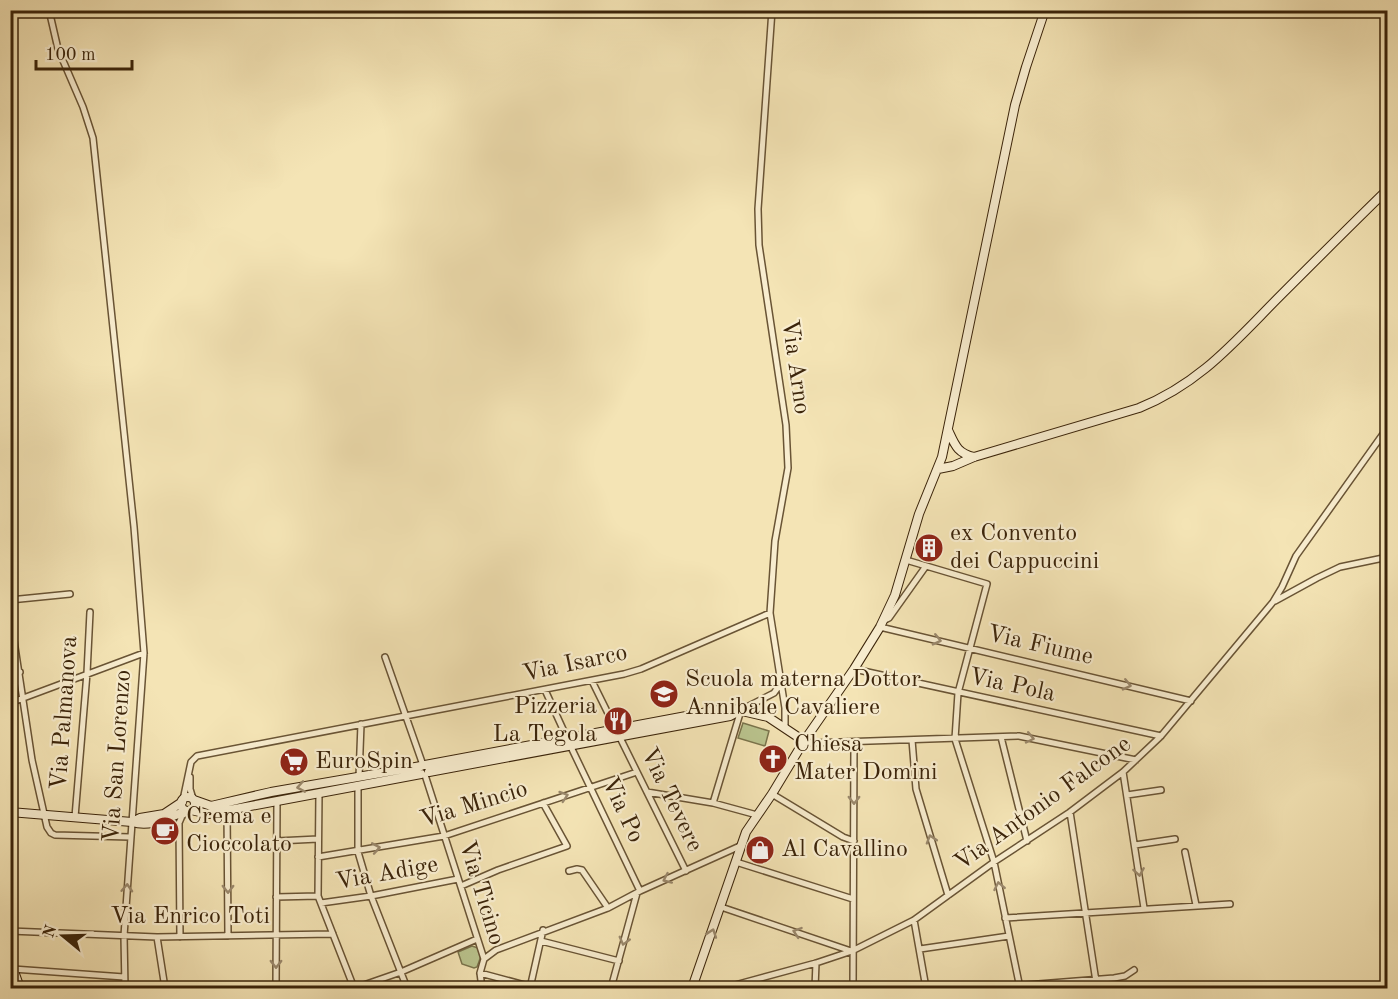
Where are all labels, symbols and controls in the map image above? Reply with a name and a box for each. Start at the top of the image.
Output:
scale bar [36,33,132,71]
text: 100 m [45,46,96,64]
street label: Via Arno [776,318,814,416]
place label: ex Convento dei Cappuccini [950,522,1099,574]
building icon: ex Convento dei Cappuccini [913,532,945,564]
street label: Via Fiume [985,622,1095,670]
one-way arrow [932,633,942,646]
street label: Via Palmanova [48,635,82,791]
street label: Via Isarco [520,641,630,687]
street label: Via Pola [967,665,1058,707]
place label: Scuola materna Dottor Annibale Cavaliere [685,668,921,720]
street label: Via San Lorenzo [100,669,136,843]
school or university icon: Scuola materna Dottor Annibale Cavaliere [648,678,680,710]
one-way arrow [1122,678,1132,691]
place label: Pizzeria La Tegola [493,695,597,747]
restaurant icon: Pizzeria La Tegola [602,705,634,737]
one-way arrow [1024,731,1034,744]
street label: Via Antonio Falcone [950,732,1136,876]
place label: Chiesa Mater Domini [794,733,938,785]
church icon: Chiesa Mater Domini [757,743,789,775]
street label: Via Tevere [636,744,706,856]
supermarket icon: EuroSpin [278,746,310,778]
place label: EuroSpin [315,750,413,774]
street label: Via Po [596,773,648,847]
street label: Via Mincio [417,777,531,833]
one-way arrow [297,780,307,793]
one-way arrow [558,791,569,803]
one-way arrow [848,796,860,805]
place label: Crema e Cioccolato [186,805,292,857]
cafe icon: Crema e Cioccolato [149,815,181,847]
shop icon: Al Cavallino [744,834,776,866]
one-way arrow [926,834,938,845]
street label: Via Ticino [454,838,508,948]
place label: Al Cavallino [781,838,908,862]
one-way arrow [371,842,381,855]
street label: Via Adige [334,853,440,895]
one-way arrow [1132,867,1144,876]
one-way arrow [663,872,674,884]
one-way arrow [993,882,1006,892]
one-way arrow [121,884,134,893]
one-way arrow [222,885,234,894]
street label: Via Enrico Toti [110,905,270,929]
north arrow [33,906,93,966]
text: N [41,923,61,940]
one-way arrow [792,927,803,940]
one-way arrow [704,928,717,939]
one-way arrow [619,935,632,945]
one-way arrow [270,960,282,969]

